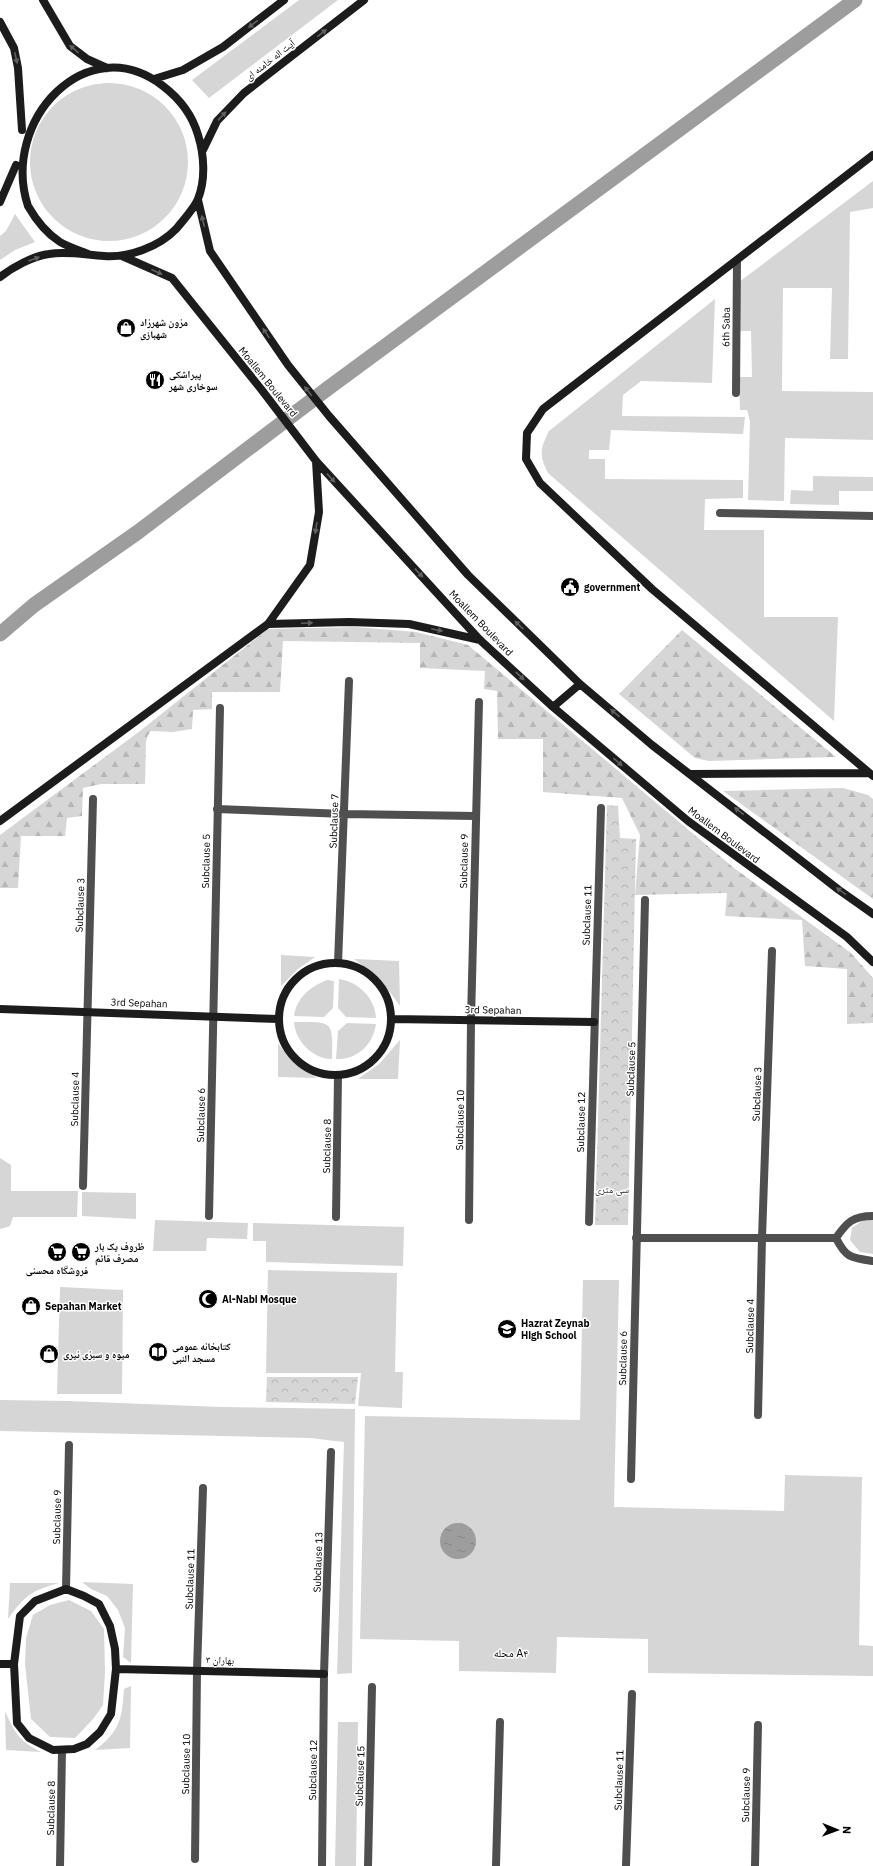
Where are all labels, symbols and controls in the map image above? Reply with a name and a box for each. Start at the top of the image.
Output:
one-way arrow [247,19,258,28]
one-way arrow [316,29,327,37]
street label: آیت اله خامنه ای [243,36,298,83]
one-way arrow [69,44,79,53]
one-way arrow [13,52,19,64]
one-way arrow [217,111,227,121]
one-way arrow [200,215,206,227]
one-way arrow [29,256,41,262]
one-way arrow [152,269,163,275]
street label: 6th Saba [719,306,733,347]
place label: مزون شهرزاد شهبازی [140,316,188,341]
shop icon: مزون شهرزاد شهبازی [115,317,137,339]
one-way arrow [262,328,270,338]
street label: Moallem Boulevard [236,344,300,420]
place label: پیراشکی سوخاری شهر [168,368,218,393]
restaurant icon: پیراشکی سوخاری شهر [144,369,166,391]
one-way arrow [304,385,313,396]
one-way arrow [327,473,336,483]
one-way arrow [313,522,319,534]
one-way arrow [415,568,424,579]
public building icon: government [559,576,581,598]
place label: government [584,581,640,594]
street label: Moallem Boulevard [446,587,516,659]
one-way arrow [301,620,314,626]
one-way arrow [514,620,524,630]
one-way arrow [430,628,443,634]
one-way arrow [515,672,525,681]
one-way arrow [609,709,620,718]
one-way arrow [612,757,623,766]
street label: Subclause 7 [327,793,341,849]
street label: Moallem Boulevard [686,804,762,866]
one-way arrow [733,807,744,816]
street label: Subclause 5 [199,834,213,888]
street label: Subclause 9 [457,834,471,888]
street label: Subclause 3 [73,877,87,933]
street label: Subclause 11 [579,884,595,946]
one-way arrow [836,887,846,895]
street label: 3rd Sepahan [110,996,168,1010]
street label: 3rd Sepahan [464,1003,522,1017]
street label: Subclause 5 [624,1041,638,1097]
street label: Subclause 3 [750,1066,764,1122]
street label: Subclause 4 [68,1072,82,1126]
street label: Subclause 6 [194,1088,208,1142]
street label: Subclause 10 [453,1090,467,1150]
street label: Subclause 12 [574,1092,588,1152]
street label: Subclause 8 [320,1119,334,1173]
park label: سی متری [595,1183,630,1196]
place label: ظروف یک بار مصرف قائم [94,1240,145,1266]
supermarket icon: فروشگاه محسنی [46,1241,68,1263]
supermarket icon: ظروف یک بار مصرف قائم [70,1241,92,1263]
place label: فروشگاه محسنی [26,1264,88,1277]
mosque icon: Al-Nabi Mosque [197,1288,219,1310]
place label: Al-Nabi Mosque [222,1293,297,1306]
shop icon: Sepahan Market [20,1295,42,1317]
street label: Subclause 4 [743,1299,757,1353]
place label: Sepahan Market [45,1300,122,1313]
place label: Hazrat Zeynab High School [521,1317,589,1342]
school or university icon: Hazrat Zeynab High School [496,1318,518,1340]
street label: Subclause 6 [616,1331,630,1385]
place label: کتابخانه عمومی مسجد النبی [172,1340,231,1365]
library icon: کتابخانه عمومی مسجد النبی [147,1341,169,1363]
shop icon: میوه و سبزی نیری [38,1343,60,1365]
place label: میوه و سبزی نیری [63,1348,130,1361]
street label: Subclause 9 [50,1490,64,1544]
street label: Subclause 13 [310,1531,326,1593]
street label: Subclause 11 [182,1548,198,1610]
district label: محله A۴ [494,1646,528,1660]
street label: بهاران ۳ [206,1653,234,1667]
street label: Subclause 10 [179,1734,193,1794]
street label: Subclause 12 [306,1740,320,1800]
street label: Subclause 15 [352,1745,368,1807]
street label: Subclause 11 [611,1749,627,1811]
street label: Subclause 9 [739,1768,753,1822]
street label: Subclause 8 [44,1781,58,1835]
north arrow [817,1810,857,1850]
text: N [840,1826,854,1834]

